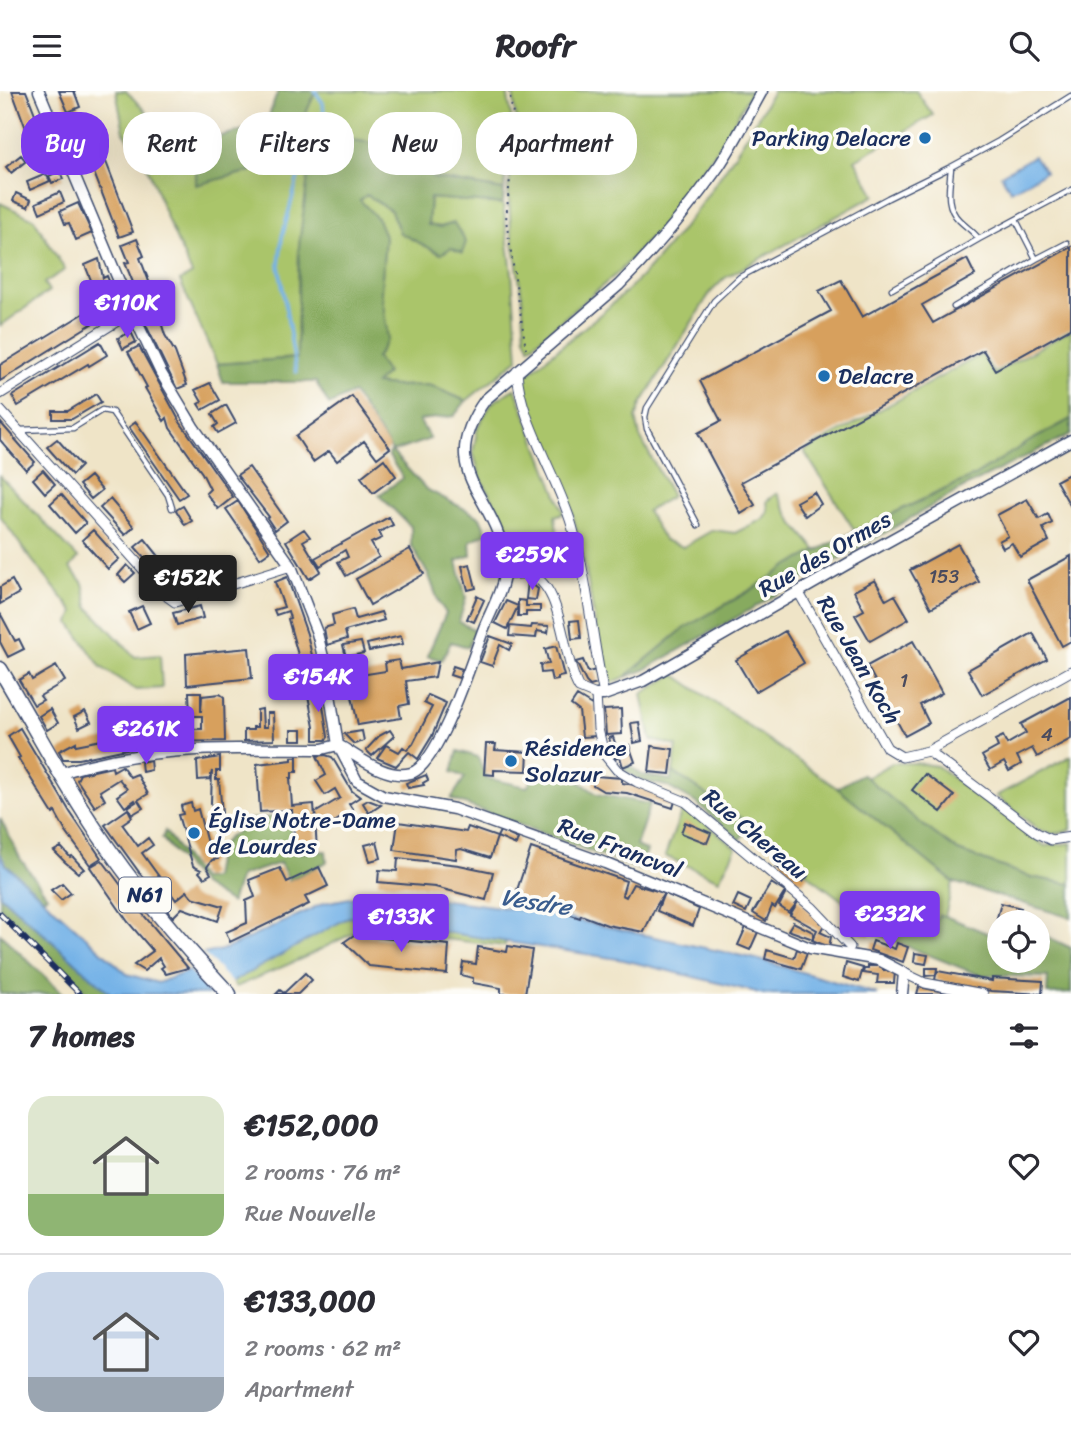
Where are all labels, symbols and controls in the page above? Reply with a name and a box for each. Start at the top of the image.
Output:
text: Roofr [496,17,575,74]
icon: menu [28,27,66,65]
icon: search [1005,27,1043,65]
chip: Buy [21,112,109,175]
chip: Rent [123,112,222,175]
chip: Filters [236,112,354,175]
chip: New [368,112,462,175]
chip: Apartment [476,112,637,175]
place label: Parking Delacre [752,118,911,159]
marker: Parking Delacre [917,130,933,146]
pin: €110K [78,281,176,340]
text: €110K [95,282,159,323]
place label: Delacre [838,356,914,397]
marker: Delacre [816,368,832,384]
street label: Rue des Ormes [751,499,900,609]
pin: €259K [483,533,581,592]
text: €259K [497,534,567,575]
pin: €152K [139,555,237,615]
text: €152K [155,557,221,598]
house number: 153 [929,560,960,593]
street label: Rue Jean Koch [805,588,913,732]
pin: €154K [269,655,367,714]
text: €154K [284,656,352,697]
house number: 1 [900,664,908,697]
pin: €261K [97,707,195,766]
text: €261K [113,708,179,749]
house number: 4 [1041,718,1053,751]
place label: Résidence Solazur [525,728,627,795]
marker: Résidence Solazur [503,753,519,769]
street label: Rue Chereau [693,778,817,890]
place label: Église Notre-Dame de Lourdes [208,800,396,867]
street label: Rue Francval [552,806,689,891]
marker: Église Notre-Dame de Lourdes [186,825,202,841]
water label: Vesdre [498,876,577,929]
road number: N61 [119,877,171,913]
pin: €232K [841,891,939,951]
text: €232K [856,893,924,934]
pin: €133K [352,895,450,954]
text: €133K [369,896,433,937]
map controls [987,910,1050,973]
button: locate [987,910,1050,973]
text: 7 homes [28,1009,135,1063]
icon: filters [1005,1017,1043,1055]
text: €152,000 [245,1098,378,1152]
icon: home [84,1124,168,1208]
icon: heart [1005,1147,1043,1185]
text: 2 rooms · 76 m² [245,1152,401,1193]
text: Rue Nouvelle [245,1193,376,1234]
text: €133,000 [245,1274,376,1328]
icon: home [84,1300,168,1384]
icon: heart [1005,1323,1043,1361]
text: 2 rooms · 62 m² [245,1328,401,1369]
text: Apartment [245,1369,354,1410]

